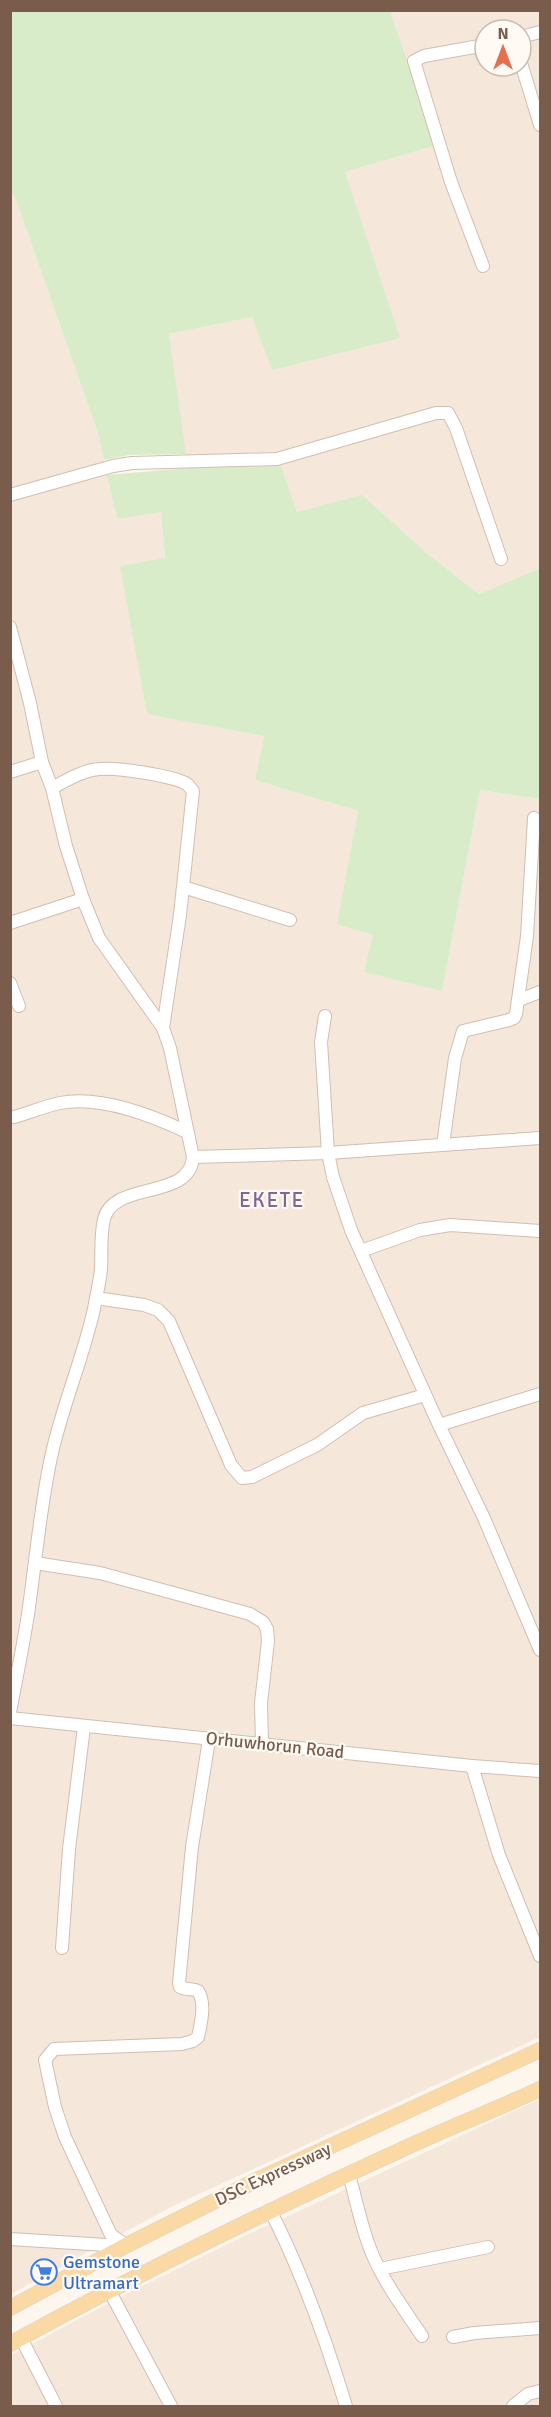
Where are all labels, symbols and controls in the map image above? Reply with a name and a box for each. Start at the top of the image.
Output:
north arrow [473,18,533,78]
text: N [497,24,509,44]
district label: EKETE [239,1187,305,1213]
street label: Orhuwhorun Road [205,1727,345,1763]
street label: DSC Expressway [211,2137,335,2211]
place label: Gemstone Ultramart [63,2251,140,2294]
supermarket icon: Gemstone Ultramart [29,2257,59,2287]

